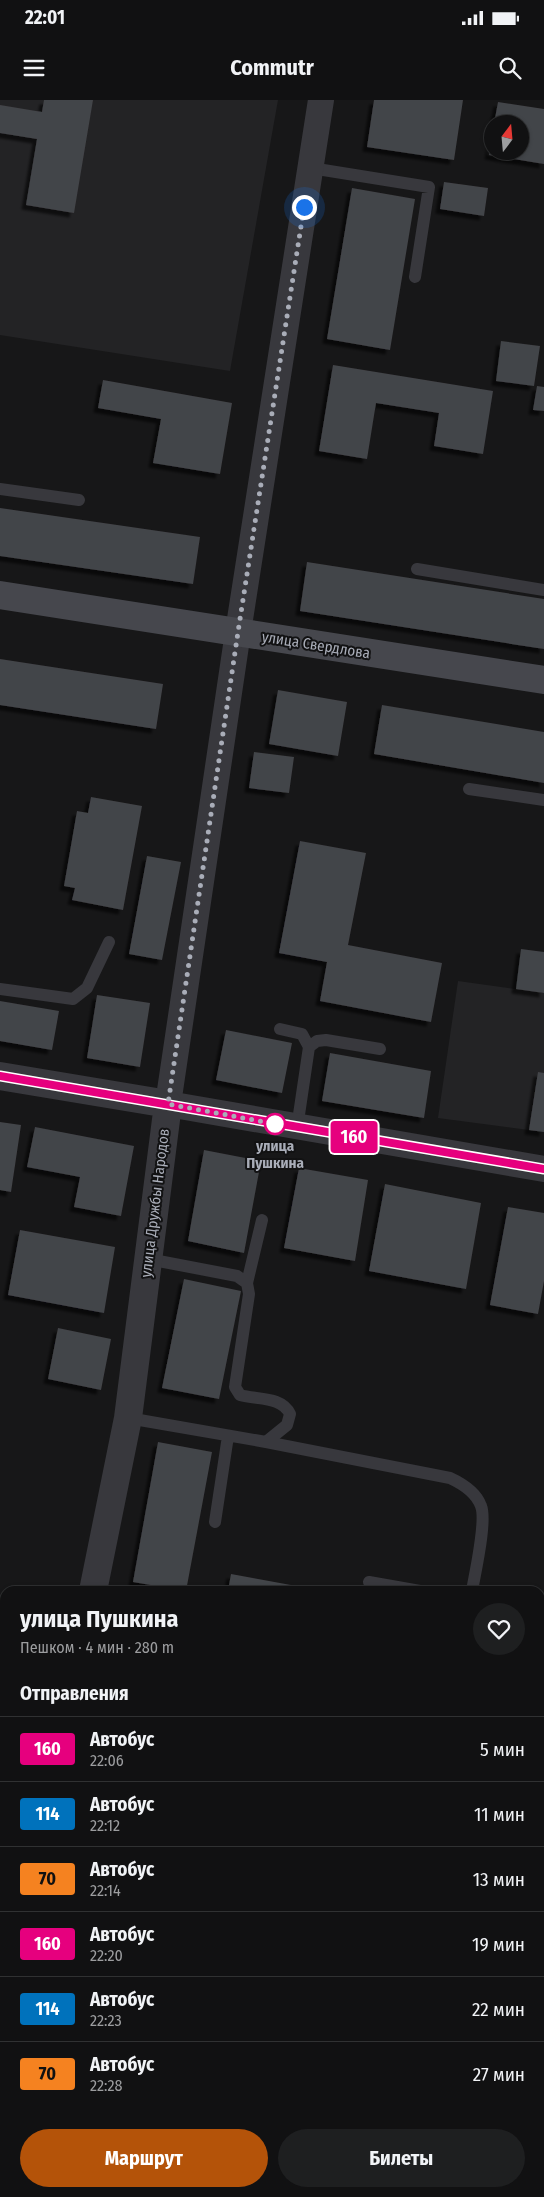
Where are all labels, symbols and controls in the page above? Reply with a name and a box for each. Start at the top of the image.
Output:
text: 22:01 [25,6,65,29]
icon: menu [20,54,48,82]
text: Commutr [230,54,314,81]
icon: search [496,54,524,82]
north arrow [484,115,529,160]
map controls [484,115,529,160]
your location [292,195,317,220]
street label: улица Свердлова [261,628,371,662]
marker: улица Пушкина [264,1113,286,1135]
line badge: 160 [325,1121,383,1153]
text: 160 [341,1126,367,1148]
street label: улица Дружбы Народов [137,1127,173,1279]
place label: улица Пушкина [246,1137,304,1172]
button: heart [473,1603,525,1655]
text: улица Пушкина [20,1605,178,1633]
text: Пешком · 4 мин · 280 m [20,1638,174,1657]
text: Отправления [20,1682,129,1705]
text: Автобус [90,1728,154,1751]
text: 160 [34,1738,61,1760]
text: 5 мин [480,1738,525,1761]
text: 22:06 [90,1751,124,1770]
text: Автобус [90,1793,154,1816]
text: 114 [35,1803,60,1825]
text: 11 мин [474,1803,525,1826]
text: 22:12 [90,1816,120,1835]
text: Автобус [90,1858,154,1881]
text: 70 [39,1868,56,1890]
text: 13 мин [473,1868,525,1891]
text: 22:14 [90,1881,121,1900]
text: Автобус [90,1923,154,1946]
text: 160 [34,1933,61,1955]
text: 19 мин [472,1933,525,1956]
text: 22:20 [90,1946,123,1965]
text: Автобус [90,1988,154,2011]
text: 114 [35,1998,60,2020]
text: 22 мин [472,1998,525,2021]
text: 22:23 [90,2011,122,2030]
text: Автобус [90,2053,154,2076]
text: 70 [39,2063,56,2085]
text: 27 мин [473,2063,525,2086]
text: 22:28 [90,2076,123,2095]
button: Маршрут [20,2129,268,2187]
button: Билеты [278,2129,525,2187]

